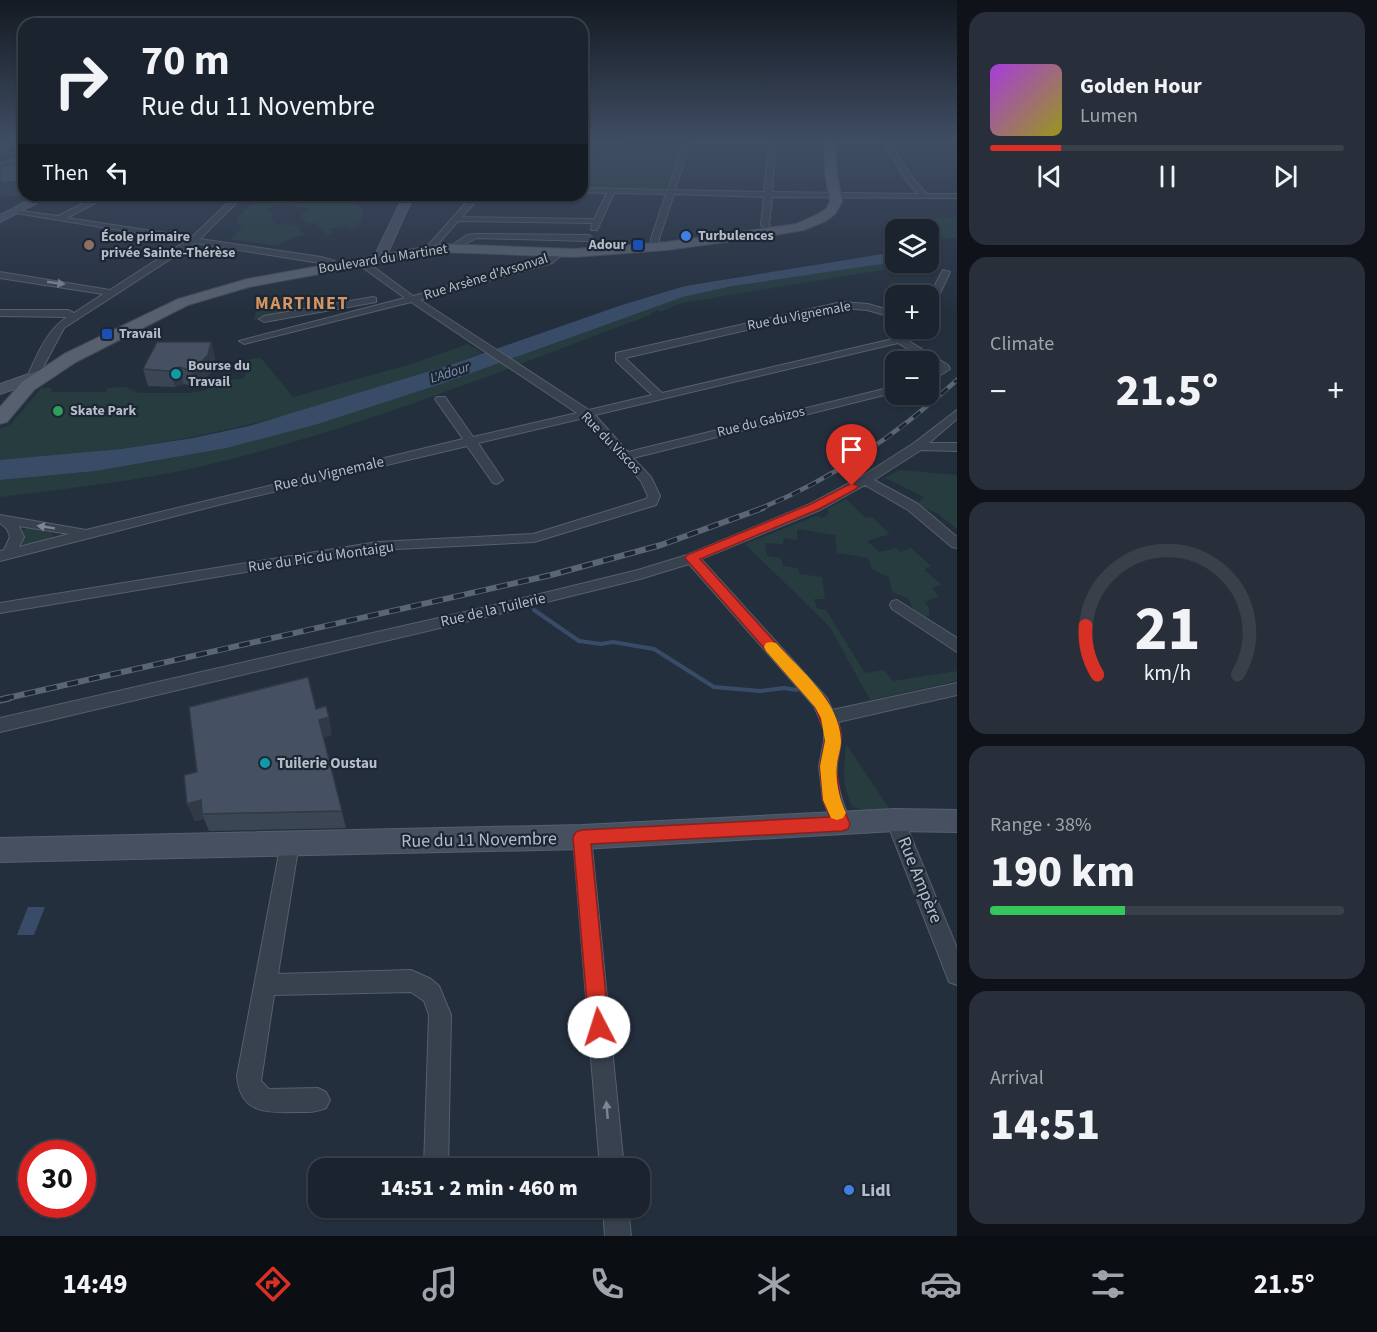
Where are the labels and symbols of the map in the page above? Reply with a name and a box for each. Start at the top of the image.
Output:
place label: Turbulences [698,226,774,246]
place label: École primaire privée Sainte-Thérèse [101,227,236,263]
marker: Turbulences [679,229,693,243]
place label: Adour [588,235,626,255]
marker: École primaire privée Sainte-Thérèse [82,238,96,252]
marker: Adour [631,238,645,252]
street label: Boulevard du Martinet [317,239,449,279]
street label: Rue Arsène d'Arsonval [421,248,551,305]
one-way arrow [46,278,65,287]
district label: MARTINET [255,291,349,316]
street label: Rue du Vignemale [746,296,852,336]
place label: Travail [119,324,161,344]
marker: Travail [100,327,114,341]
place label: Bourse du Travail [188,356,250,392]
water label: L'Adour [427,357,474,389]
marker: Bourse du Travail [169,367,183,381]
place label: Skate Park [70,401,136,421]
street label: Rue du Gabizos [715,401,807,443]
marker: Skate Park [51,404,65,418]
street label: Rue du Viscos [576,407,646,479]
pin [826,424,877,486]
street label: Rue du Vignemale [272,451,386,497]
one-way arrow [36,522,55,531]
street label: Rue du Pic du Montaigu [247,536,395,578]
street label: Rue de la Tuilerie [438,588,548,632]
place label: Tuilerie Oustau [277,753,377,774]
marker: Tuilerie Oustau [258,756,272,770]
street label: Rue du 11 Novembre [401,826,557,854]
street label: Rue Ampère [891,833,949,927]
position arrow [567,995,631,1059]
one-way arrow [602,1101,612,1120]
speed limit sign: 30 [18,1140,96,1218]
place label: Lidl [861,1178,891,1203]
marker: Lidl [842,1183,856,1197]

